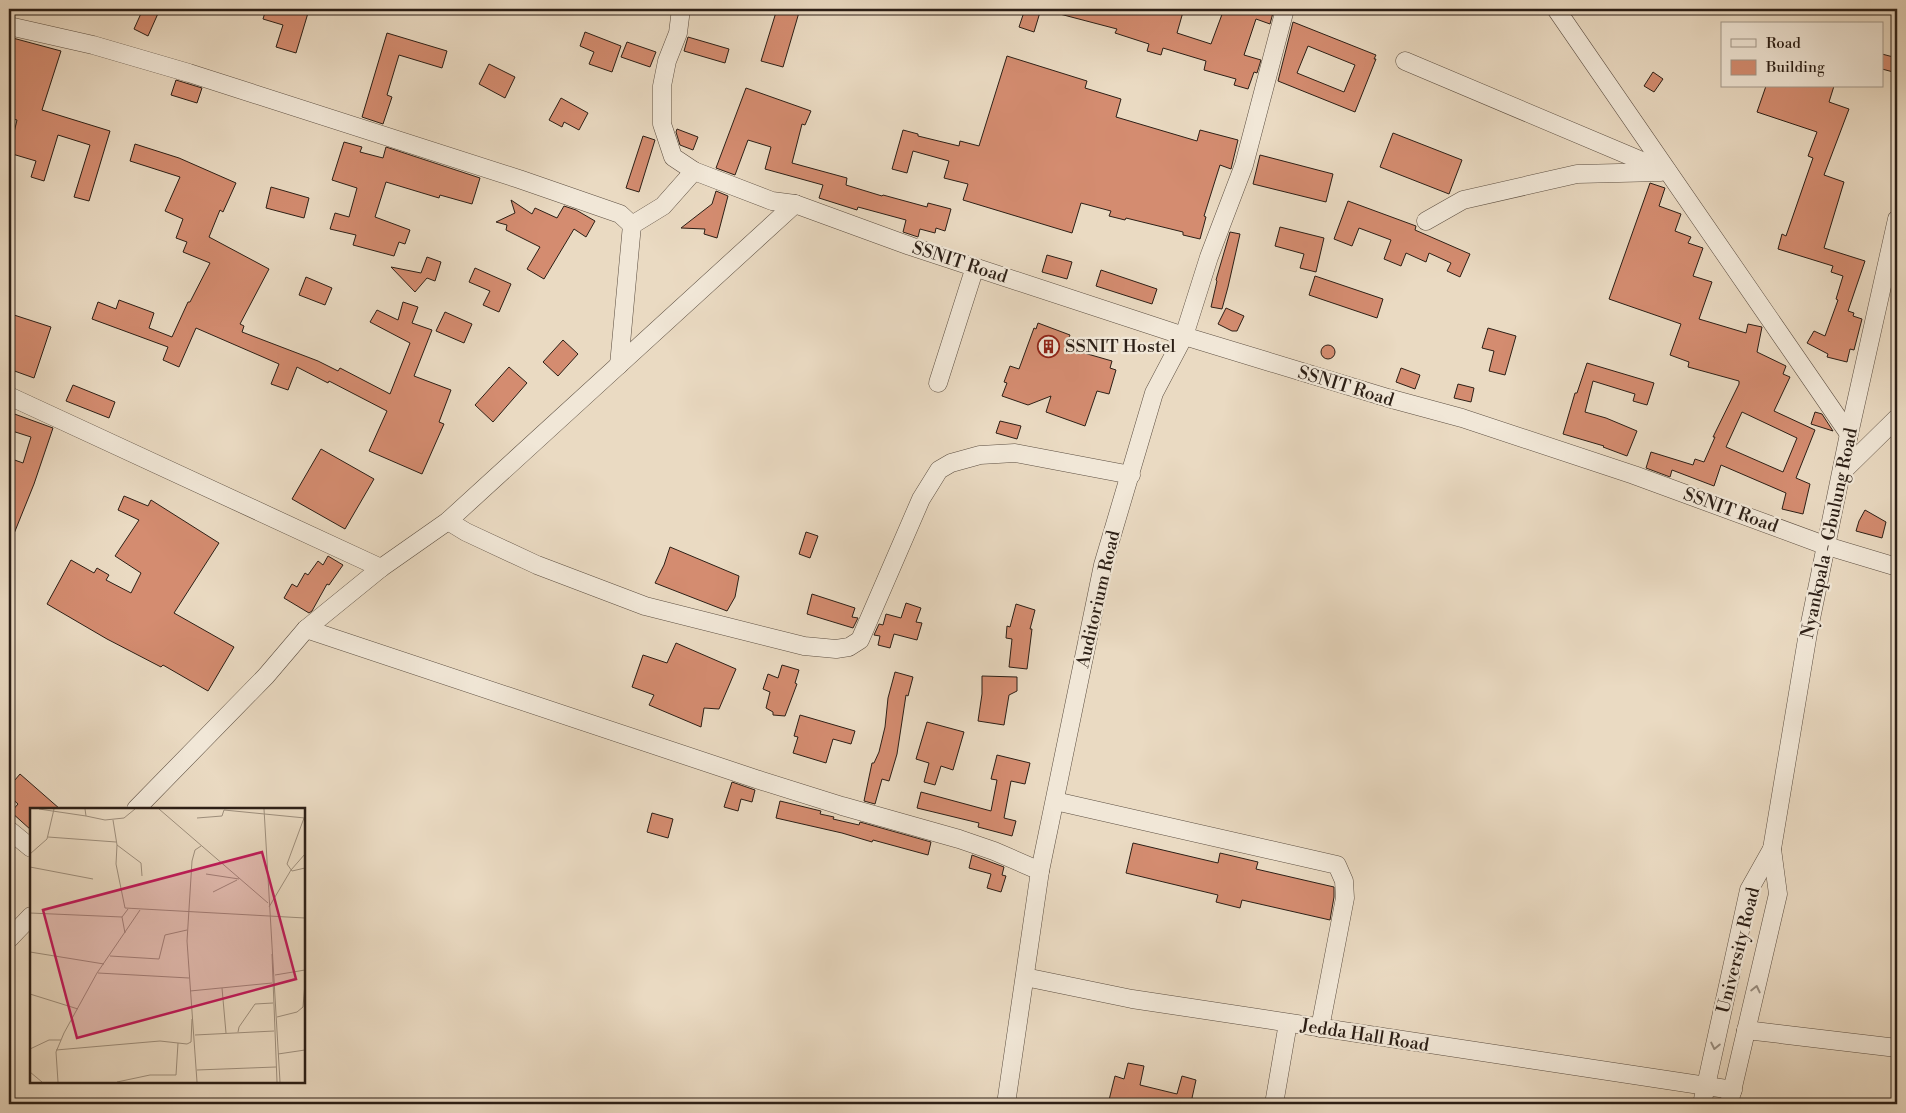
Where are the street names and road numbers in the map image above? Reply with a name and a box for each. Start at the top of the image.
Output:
street label: SSNIT Road [909,236,1011,289]
street label: SSNIT Road [1295,361,1397,412]
street label: Nyankpala - Gbulung Road [1796,425,1863,640]
street label: SSNIT Road [1680,483,1782,538]
street label: Auditorium Road [1071,527,1126,671]
street label: University Road [1712,884,1765,1016]
street label: Jedda Hall Road [1298,1014,1432,1057]

